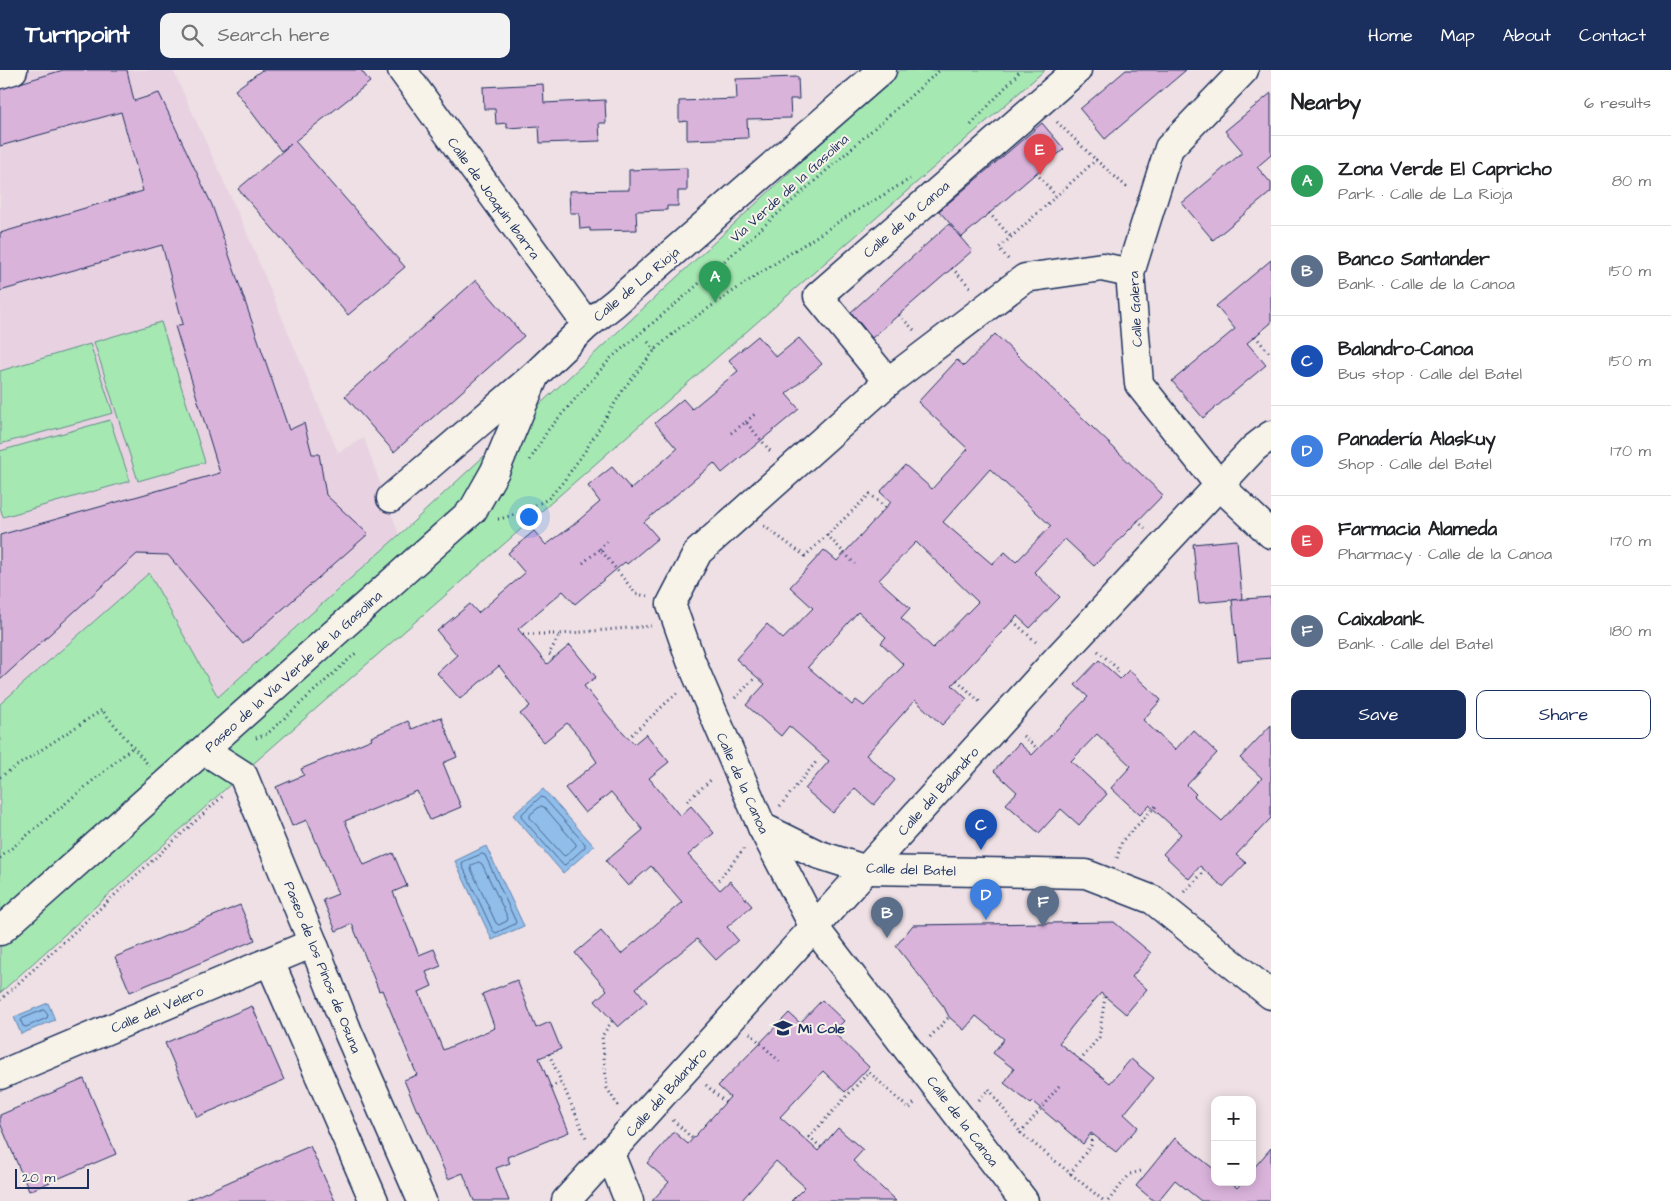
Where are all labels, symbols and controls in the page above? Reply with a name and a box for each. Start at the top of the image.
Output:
search box [160,13,510,58]
text: Turnpoint [25,18,130,52]
icon: search [178,21,206,49]
text: Search here [218,22,330,49]
text: Home [1368,23,1413,48]
text: Map [1441,23,1475,48]
text: About [1503,23,1551,48]
text: Contact [1579,23,1646,48]
text: Nearby [1291,88,1361,117]
text: 6 results [1584,92,1651,114]
street label: Vía Verde de la Gasolina [726,130,853,248]
street label: Calle de Joaquín Ibarra [442,134,544,264]
pin: E [1024,134,1056,175]
text: Zona Verde El Capricho [1338,156,1552,183]
text: A [1302,170,1312,192]
text: 80 m [1612,170,1651,192]
street label: Calle de la Canoa [859,176,954,263]
text: Park · Calle de La Rioja [1338,183,1512,205]
street label: Calle de La Rioja [589,243,684,327]
text: Banco Santander [1338,246,1490,273]
text: B [1301,260,1313,282]
text: 150 m [1609,260,1651,282]
pin: A [699,261,731,302]
street label: Calle Galera [1124,270,1148,347]
text: Bank · Calle de la Canoa [1338,273,1515,295]
text: Balandro-Canoa [1338,336,1473,363]
text: C [1301,350,1313,372]
text: 150 m [1609,350,1651,372]
text: Bus stop · Calle del Batel [1338,363,1522,385]
text: Panadería Alaskuy [1338,426,1496,453]
text: D [1302,440,1312,462]
text: 170 m [1610,440,1651,462]
text: Shop · Calle del Batel [1338,453,1492,475]
your location [516,504,542,530]
text: Farmacia Alameda [1338,516,1497,543]
text: E [1302,530,1312,552]
text: 170 m [1610,530,1651,552]
text: Pharmacy · Calle de la Canoa [1338,543,1552,565]
street label: Paseo de la Vía Verde de la Gasolina [200,586,387,757]
text: Caixabank [1338,606,1424,633]
text: F [1301,620,1313,642]
text: 180 m [1610,620,1651,642]
text: Bank · Calle del Batel [1338,633,1493,655]
button: Save [1291,690,1466,739]
button: Share [1476,690,1651,739]
street label: Calle de la Canoa [711,730,773,837]
street label: Calle del Balandro [894,743,982,839]
pin: C [965,809,997,850]
street label: Calle del Batel [866,858,956,882]
street label: Paseo de los Pinos de Osuna [278,878,366,1056]
pin: D [970,879,1002,920]
pin: F [1027,886,1059,927]
pin: B [871,897,903,938]
street label: Calle del Velero [108,981,207,1038]
school or university icon: Mi Cole [772,1017,794,1039]
place label: Mi Cole [798,1019,845,1039]
street label: Calle del Balandro [621,1044,712,1141]
street label: Calle de la Canoa [921,1072,1003,1171]
map controls [1211,1096,1256,1186]
button: + [1211,1096,1256,1141]
button: − [1211,1141,1256,1186]
scale bar [15,1166,89,1189]
text: 20 m [22,1168,55,1188]

